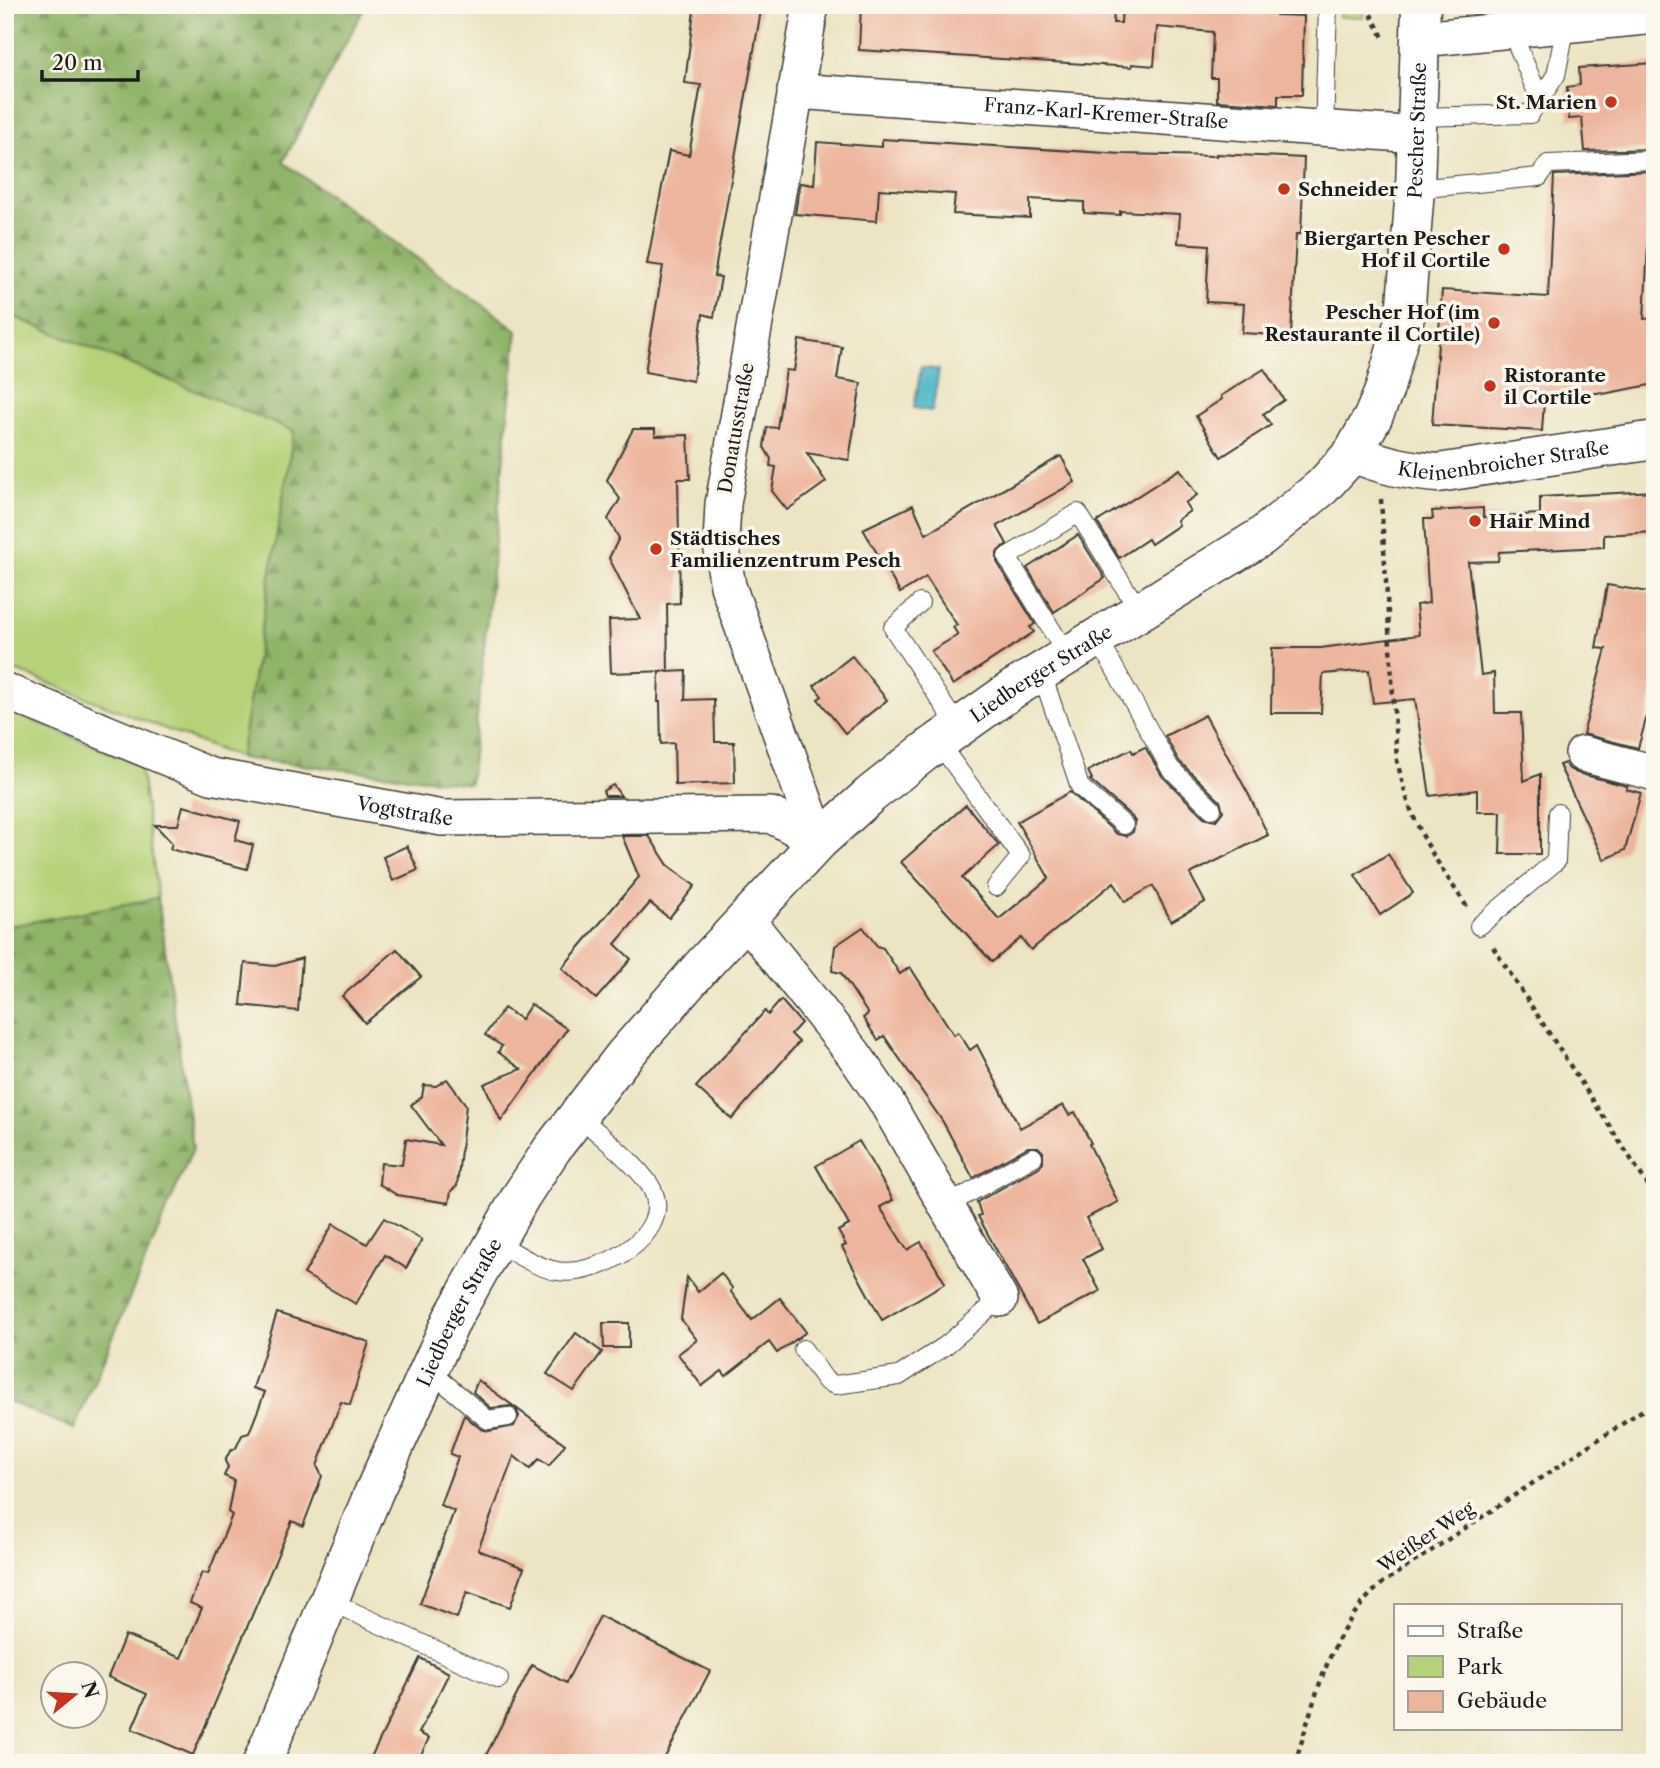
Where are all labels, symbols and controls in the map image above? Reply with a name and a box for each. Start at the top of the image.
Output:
scale bar [42,38,138,82]
text: 20 m [52,50,103,75]
street label: Pescher Straße [1403,62,1431,199]
place label: St. Marien [1496,91,1597,114]
street label: Franz-Karl-Kremer-Straße [983,93,1229,133]
marker: St. Marien [1603,94,1619,110]
place label: Schneider [1298,178,1399,201]
marker: Schneider [1276,181,1292,197]
place label: Biergarten Pescher Hof il Cortile [1304,227,1491,272]
marker: Biergarten Pescher Hof il Cortile [1496,241,1512,257]
place label: Pescher Hof (im Restaurante il Cortile) [1264,301,1480,346]
marker: Pescher Hof (im Restaurante il Cortile) [1486,315,1502,331]
street label: Donatusstraße [713,361,759,495]
place label: Ristorante il Cortile [1504,364,1606,409]
marker: Ristorante il Cortile [1482,378,1498,394]
street label: Kleinenbroicher Straße [1396,436,1611,485]
place label: Hair Mind [1489,510,1591,533]
marker: Hair Mind [1467,513,1483,529]
place label: Städtisches Familienzentrum Pesch [670,527,901,572]
marker: Städtisches Familienzentrum Pesch [648,541,664,557]
street label: Liedberger Straße [966,620,1116,727]
street label: Vogtstraße [354,791,453,829]
street label: Liedberger Straße [412,1234,506,1390]
street label: Weißer Weg [1373,1496,1479,1578]
legend [1394,1604,1622,1730]
text: Straße [1457,1618,1523,1643]
text: Park [1457,1654,1503,1679]
north arrow [38,1660,108,1730]
text: N [76,1678,103,1701]
text: Gebäude [1457,1688,1547,1713]

